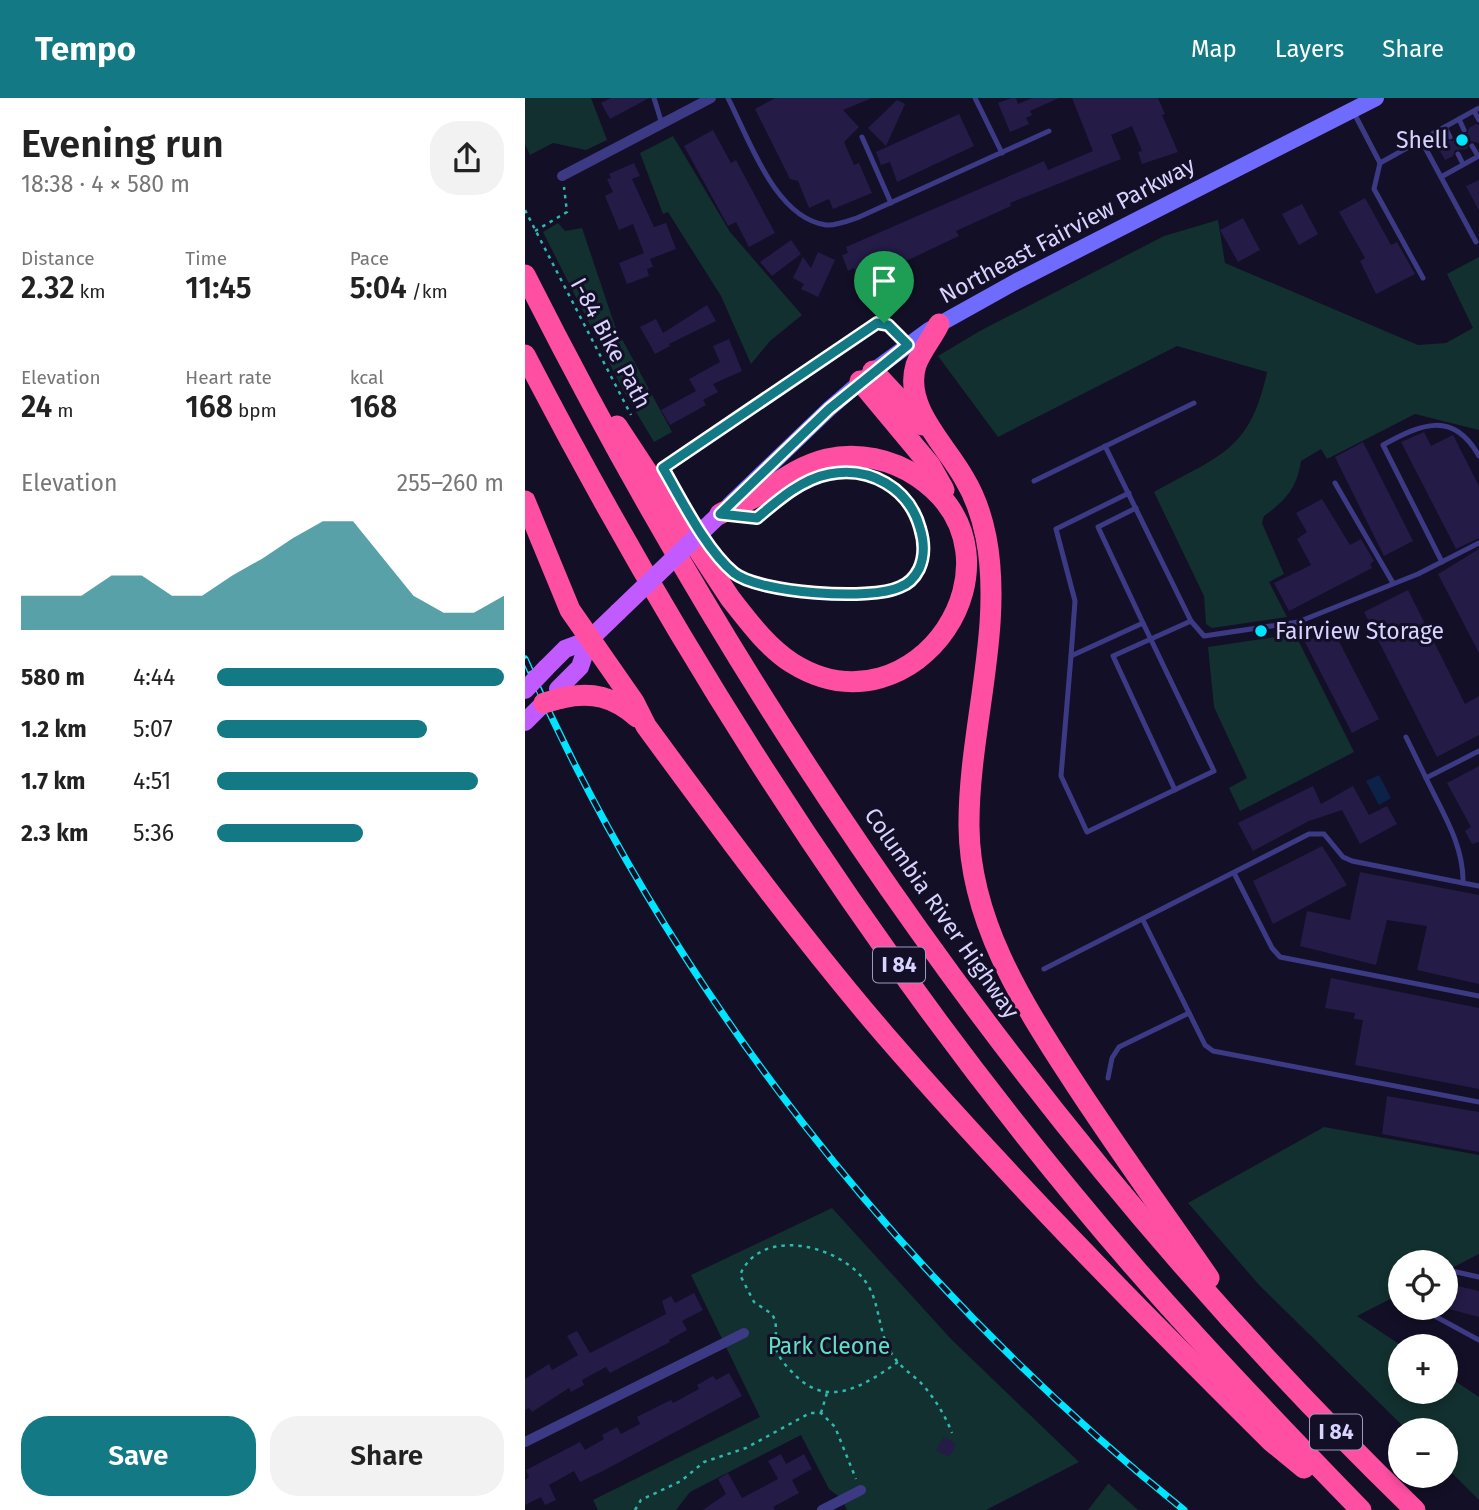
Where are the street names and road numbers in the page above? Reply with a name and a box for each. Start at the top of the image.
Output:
street label: Northeast Fairview Parkway [935,150,1200,309]
street label: I-84 Bike Path [565,273,657,413]
street label: Columbia River Highway [859,802,1026,1024]
road number: I 84 [873,948,925,982]
road number: I 84 [1310,1414,1362,1450]

